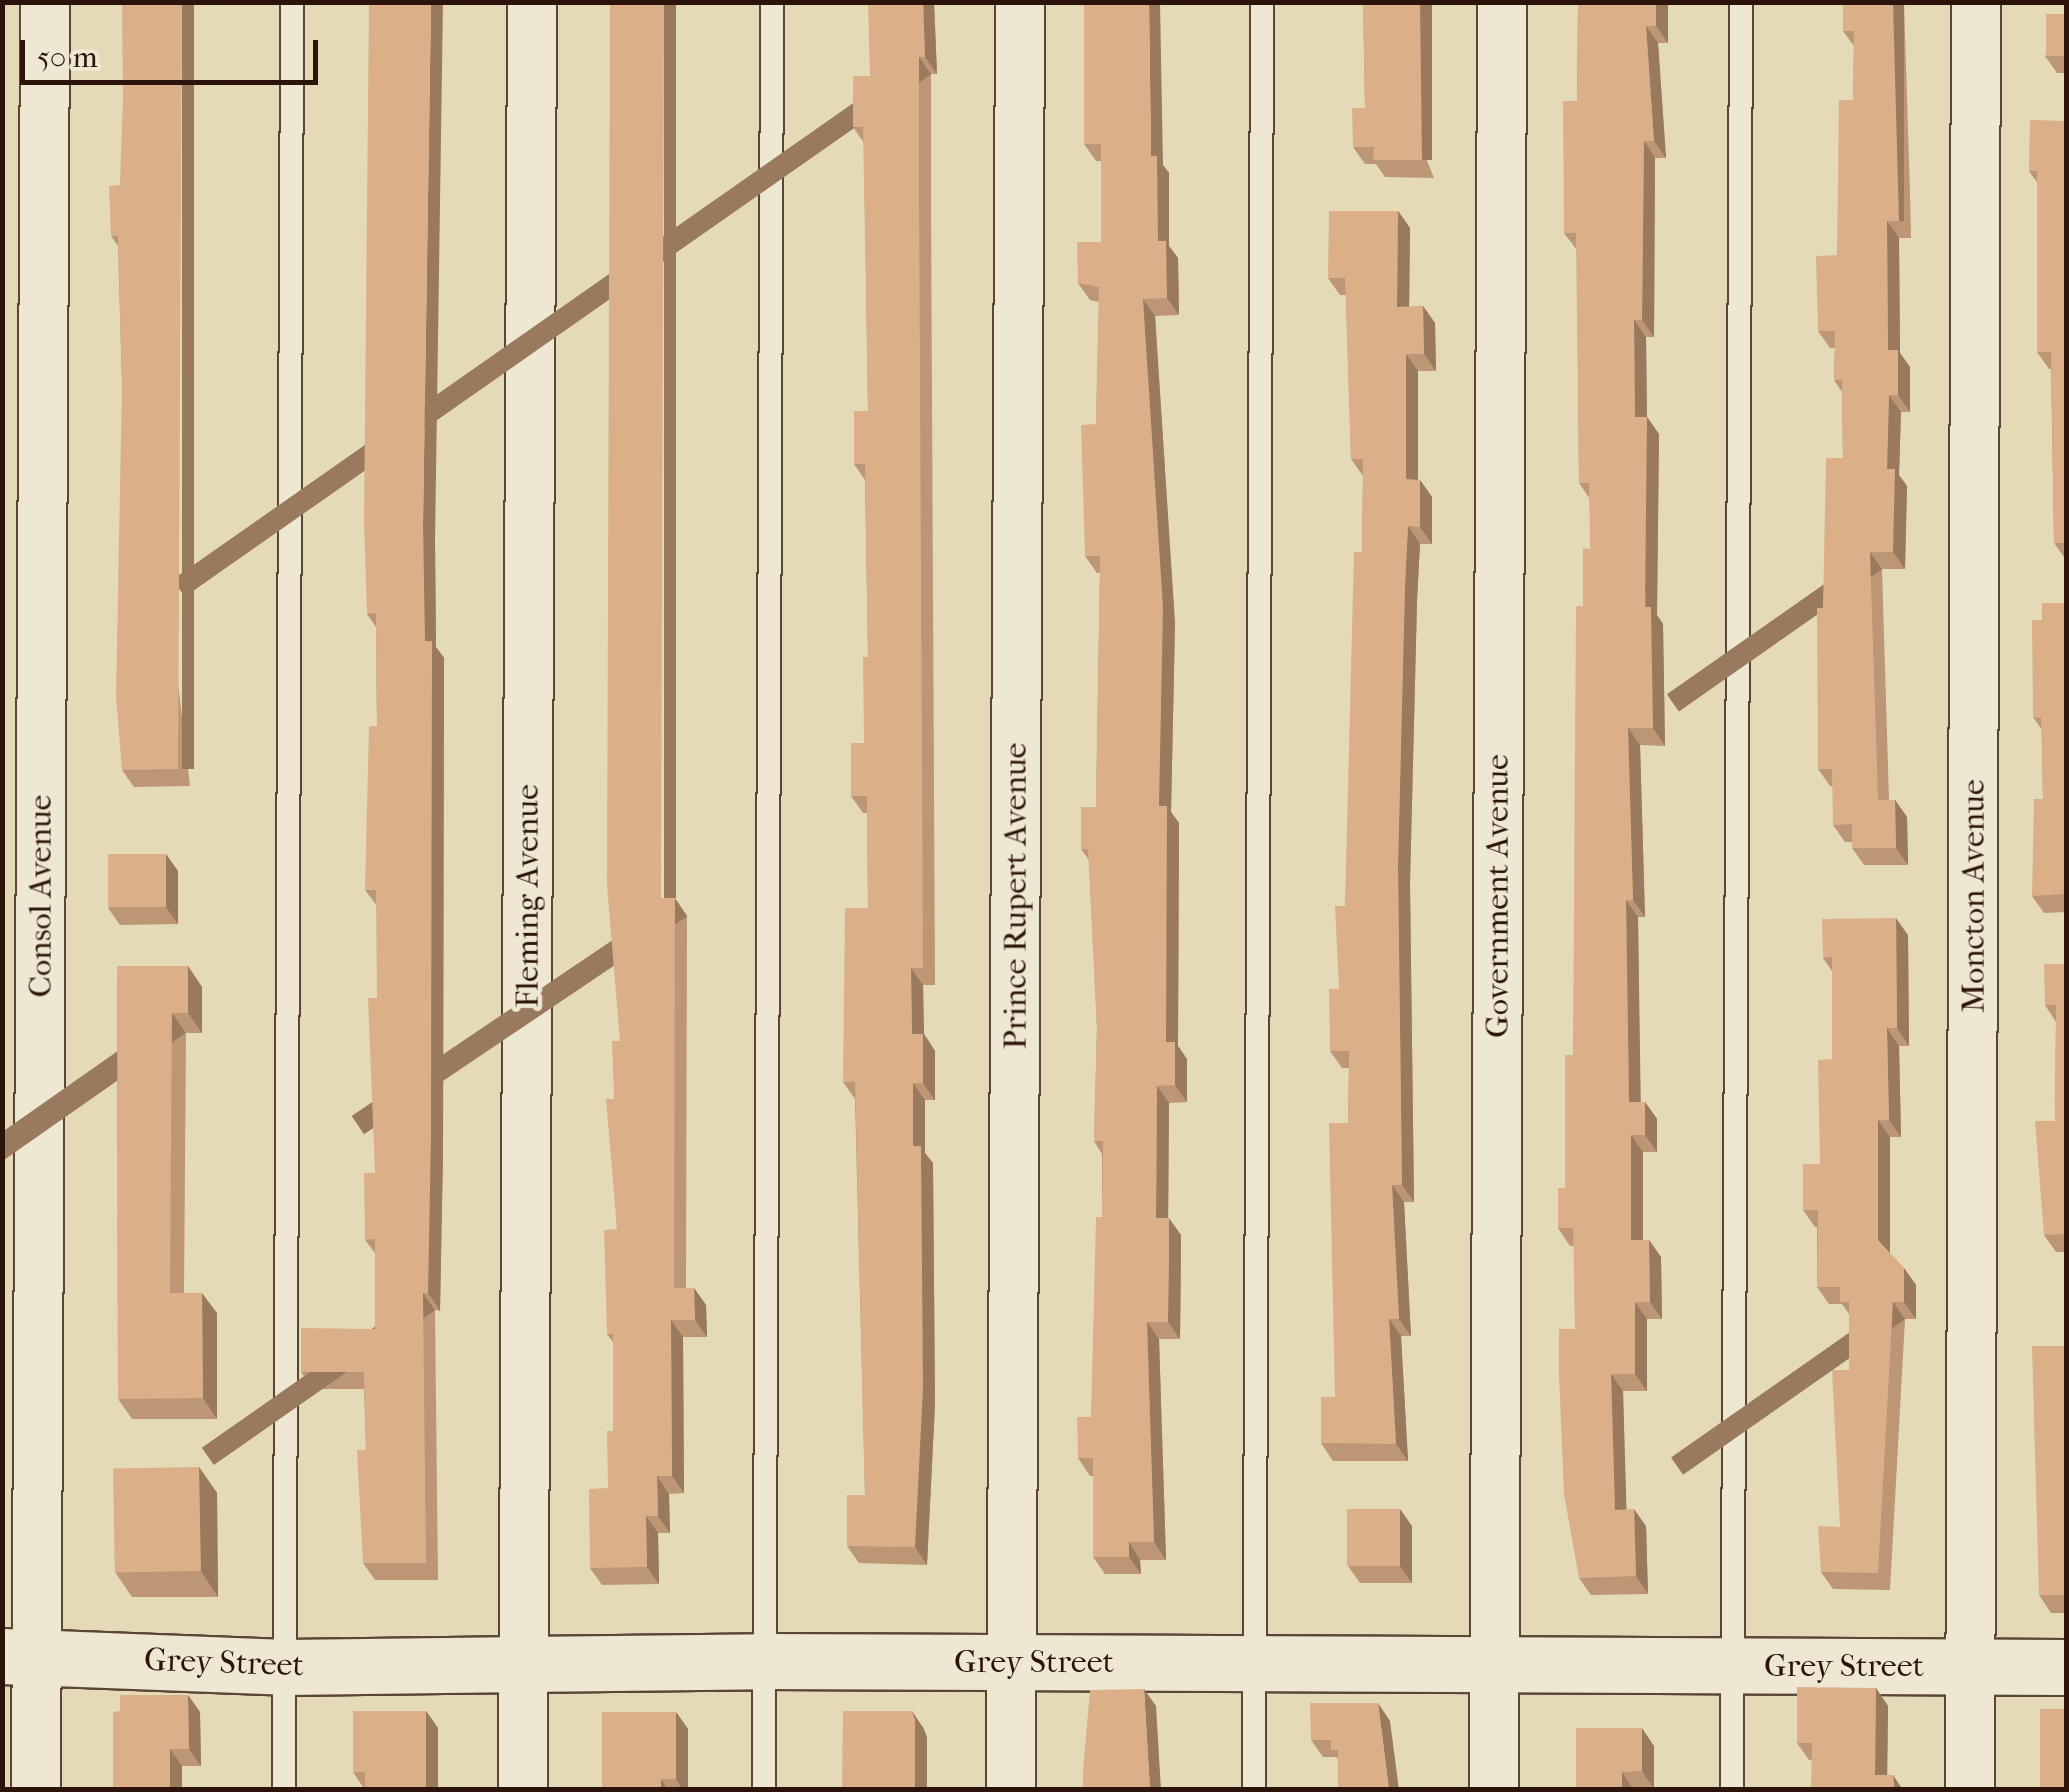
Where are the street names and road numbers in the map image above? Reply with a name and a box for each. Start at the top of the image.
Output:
street label: Prince Rupert Avenue [997,743,1035,1049]
street label: Government Avenue [1479,754,1517,1038]
street label: Moncton Avenue [1955,779,1993,1013]
street label: Fleming Avenue [509,784,547,1008]
street label: Consol Avenue [22,795,60,997]
street label: Grey Street [143,1641,305,1685]
street label: Grey Street [954,1643,1114,1681]
street label: Grey Street [1764,1647,1924,1685]

